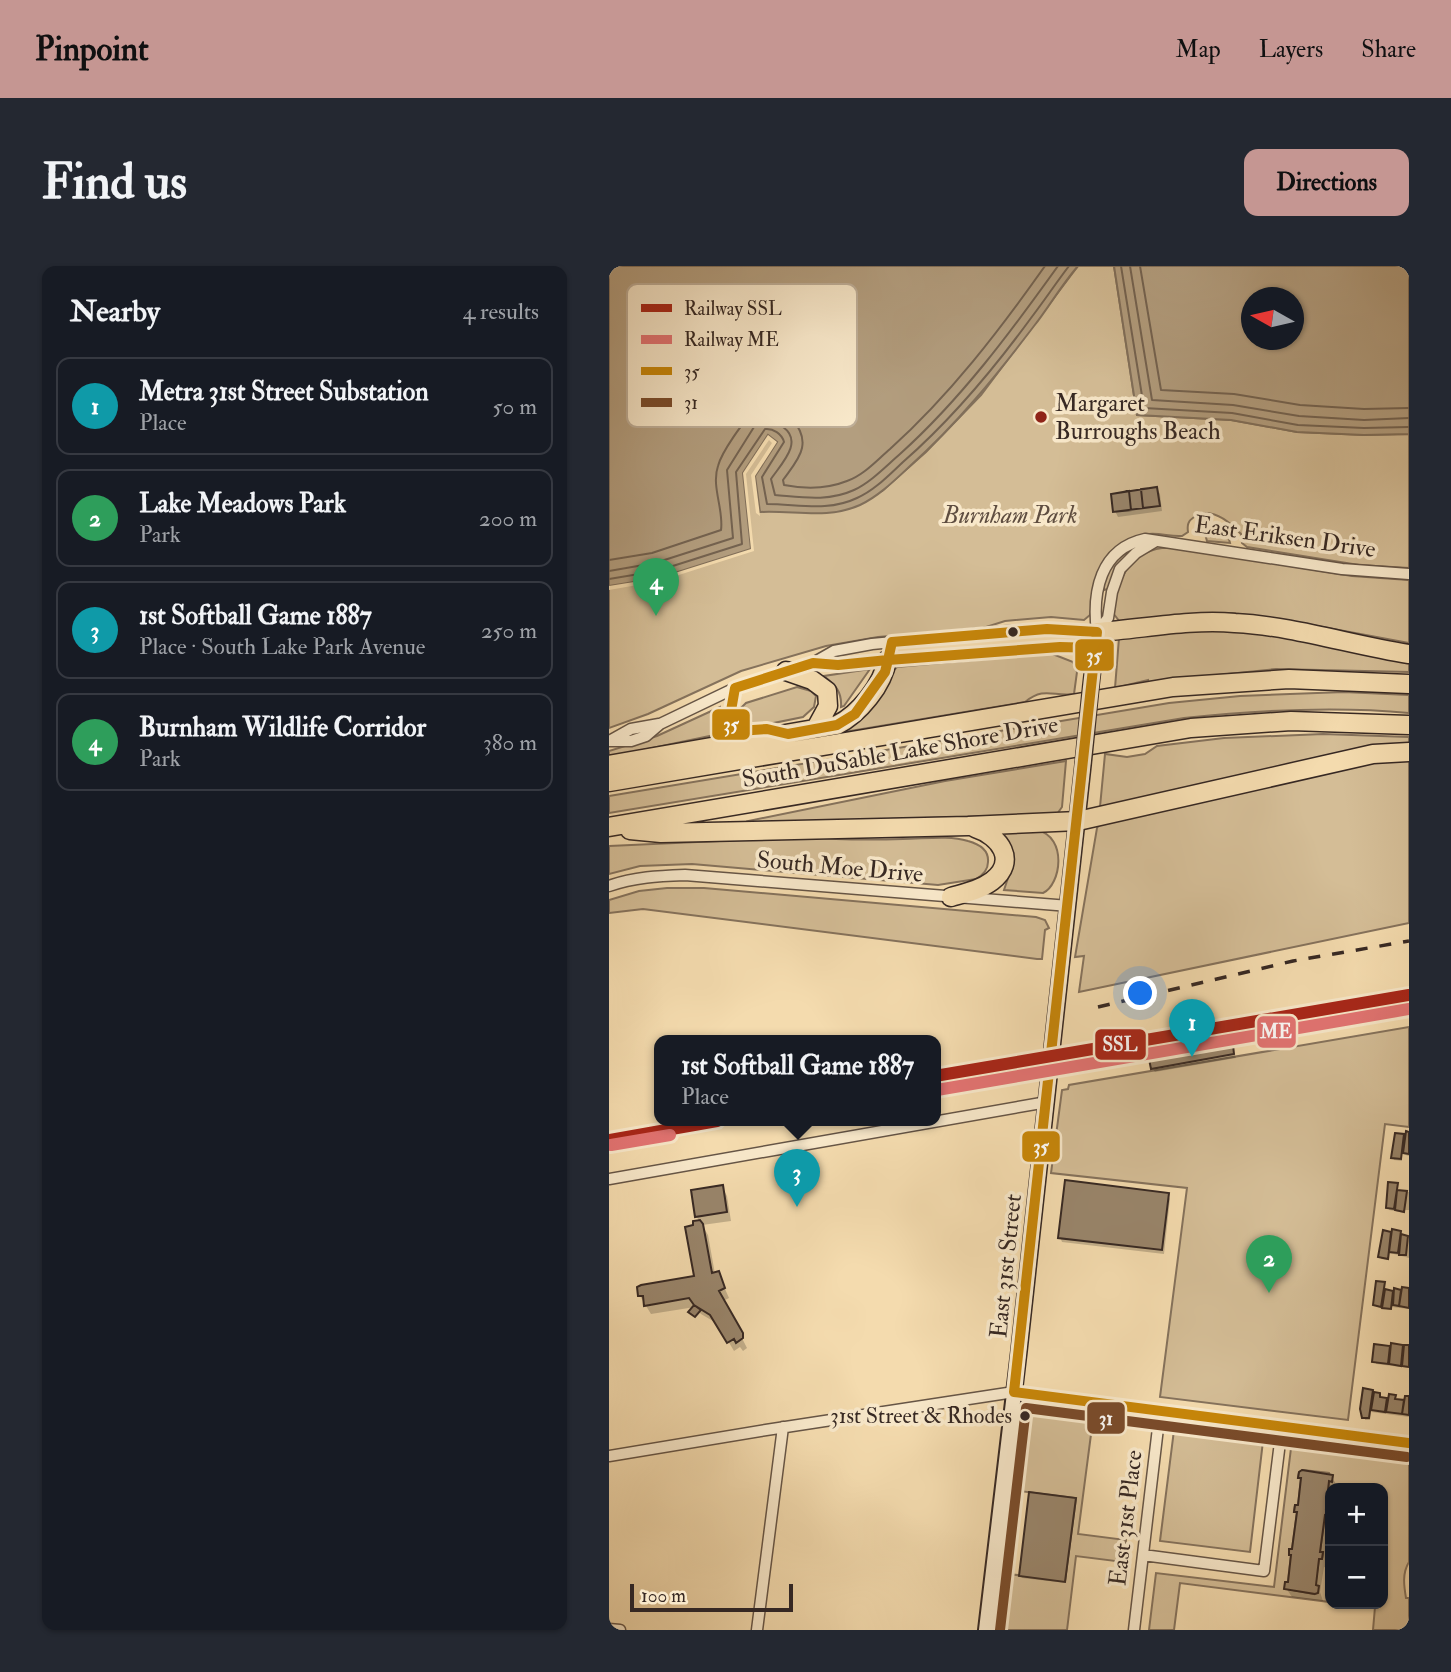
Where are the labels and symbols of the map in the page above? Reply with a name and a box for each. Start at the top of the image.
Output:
legend [627,284,857,427]
north arrow [1241,287,1304,350]
text: Railway SSL [684,297,782,321]
text: Railway ME [684,328,779,352]
text: 35 [684,360,700,384]
place label: Margaret Burroughs Beach [1055,388,1221,447]
text: 31 [684,391,698,415]
marker: Margaret Burroughs Beach [1033,409,1049,425]
park label: Burnham Park [942,500,1077,531]
street label: East Eriksen Drive [1192,509,1378,565]
pin: 4 [633,558,679,616]
unlabelled marker [1006,625,1020,639]
line badge: 35 [1074,638,1115,672]
text: 35 [1086,644,1102,668]
line badge: 35 [711,708,751,741]
street label: South DuSable Lake Shore Drive [740,709,1060,795]
text: 35 [723,713,739,737]
street label: South Moe Drive [755,844,925,890]
your location [1123,976,1157,1010]
pin: 1 [1169,999,1215,1057]
line badge: ME [1256,1015,1297,1049]
text: ME [1259,1020,1292,1044]
line badge: SSL [1094,1028,1147,1061]
text: SSL [1103,1033,1138,1057]
line badge: 35 [1021,1130,1061,1163]
text: 35 [1033,1135,1049,1159]
pin: 3 [774,1149,820,1207]
street label: East 31st Street [983,1192,1029,1340]
pin: 2 [1246,1235,1292,1293]
line badge: 31 [1086,1401,1126,1435]
place label: 31st Street & Rhodes [830,1402,1012,1430]
text: 31 [1099,1407,1113,1431]
marker: 31st Street & Rhodes [1018,1409,1032,1423]
street label: East 31st Place [1102,1448,1150,1588]
scale bar [630,1581,793,1613]

